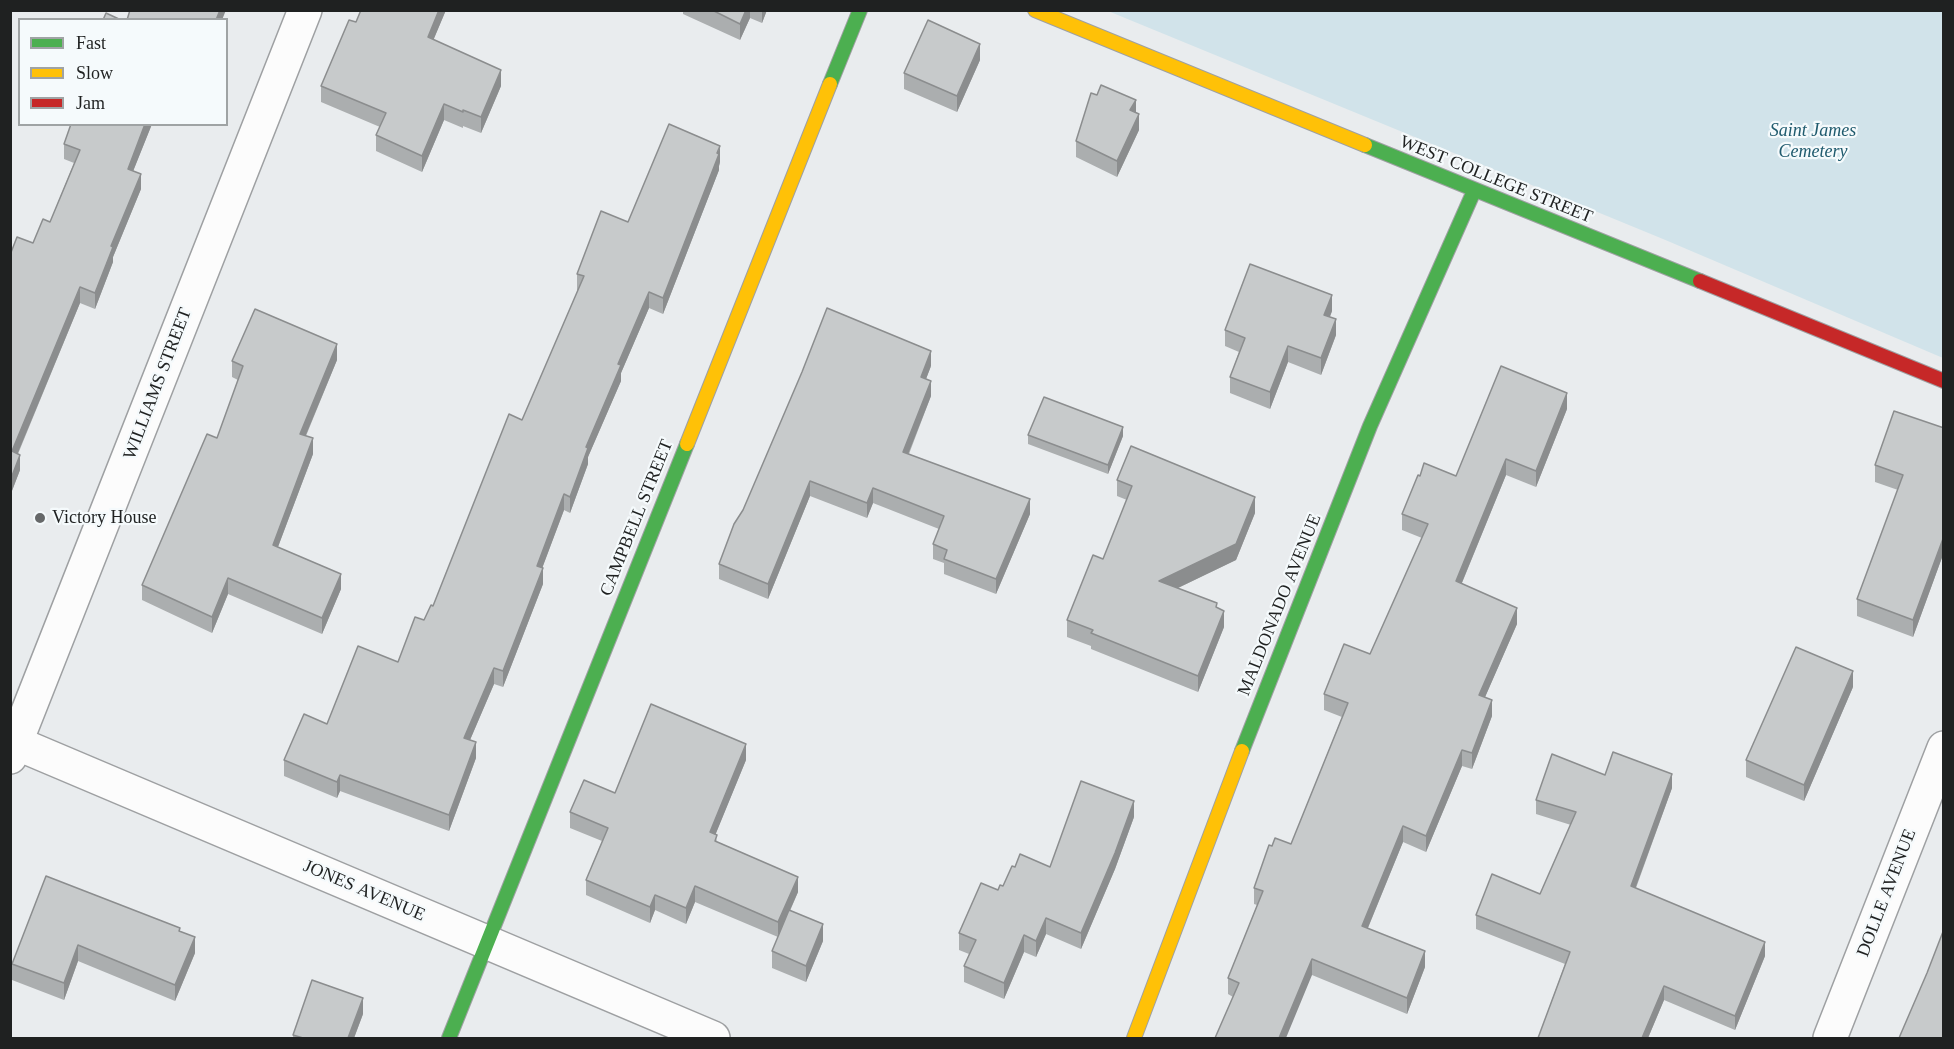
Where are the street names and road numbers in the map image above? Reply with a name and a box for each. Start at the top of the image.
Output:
street label: WEST COLLEGE STREET [1396,131,1596,229]
street label: WILLIAMS STREET [119,305,197,463]
street label: CAMPBELL STREET [596,437,678,599]
street label: MALDONADO AVENUE [1234,511,1326,699]
street label: DOLLE AVENUE [1853,826,1921,960]
street label: JONES AVENUE [300,856,428,926]

